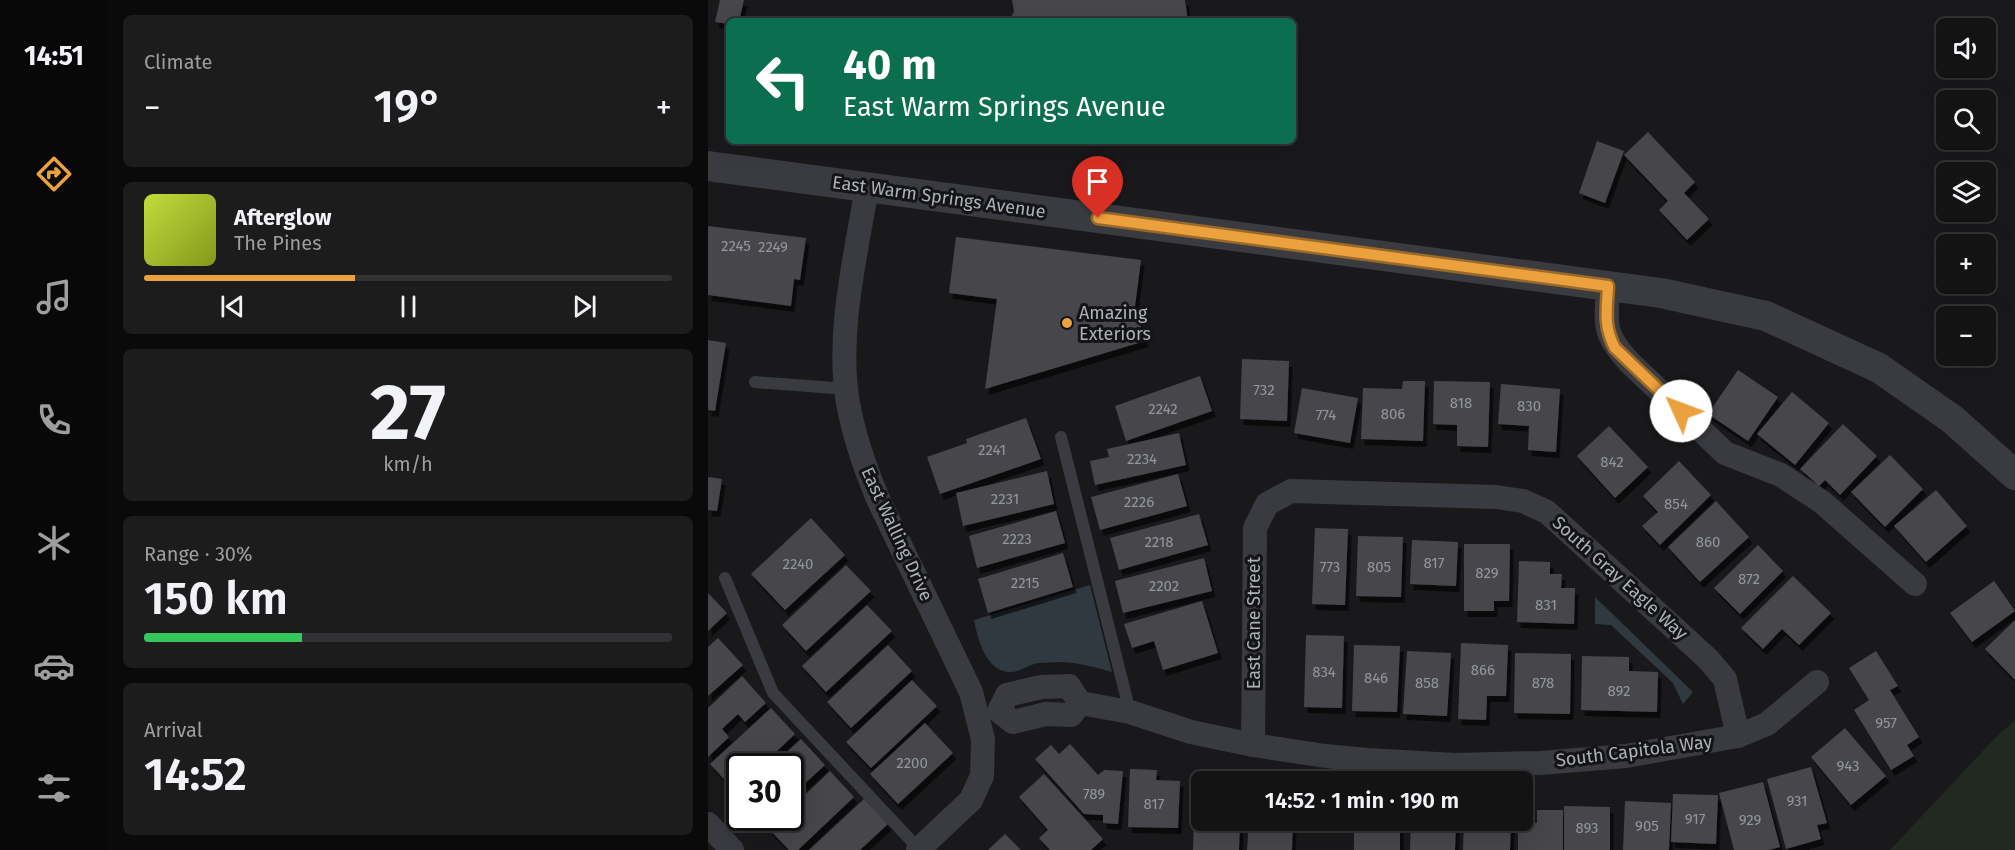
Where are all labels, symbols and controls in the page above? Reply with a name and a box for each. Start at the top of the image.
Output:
map controls [1936,18,1996,366]
button: sound [1936,18,1996,78]
text: 14:51 [24,40,84,72]
text: 40 m [843,40,937,90]
icon: left [744,42,822,120]
text: Climate [144,50,212,74]
text: 19° [374,80,442,134]
text: − [144,88,161,128]
text: + [656,88,672,128]
button: search [1936,90,1996,150]
text: East Warm Springs Avenue [843,91,1166,123]
icon: directions [33,153,75,195]
pin [1072,156,1123,218]
button: layers [1936,162,1996,222]
icon: arrive [1081,165,1114,198]
street label: East Warm Springs Avenue [831,171,1047,223]
text: Afterglow [234,204,331,231]
text: The Pines [234,231,321,255]
button: + [1936,234,1996,294]
house number: 2245 [721,237,751,255]
house number: 2249 [758,238,788,256]
icon: music [33,276,75,318]
icon: previous [216,290,249,323]
icon: pause [392,290,425,323]
icon: next [568,290,601,323]
place label: Amazing Exteriors [1079,302,1151,345]
button: − [1936,306,1996,366]
marker: Amazing Exteriors [1060,316,1074,330]
text: 27 [370,366,446,460]
position arrow [1649,379,1713,443]
house number: 732 [1253,381,1275,399]
house number: 818 [1450,394,1472,412]
house number: 830 [1517,397,1541,415]
icon: phone [33,399,75,441]
house number: 2242 [1148,400,1178,418]
house number: 806 [1381,405,1405,423]
house number: 774 [1316,406,1336,424]
house number: 2241 [978,441,1006,459]
house number: 2234 [1127,450,1157,468]
text: km/h [383,452,433,476]
house number: 842 [1600,453,1624,471]
street label: East Walling Drive [856,464,938,604]
house number: 2231 [991,490,1019,508]
house number: 2226 [1124,493,1154,511]
house number: 854 [1664,495,1688,513]
street label: South Gray Eagle Way [1548,512,1692,645]
icon: climate [33,522,75,564]
house number: 2223 [1002,530,1032,548]
house number: 2218 [1144,533,1174,551]
house number: 860 [1696,533,1720,551]
text: Range · 30% [144,542,253,566]
house number: 817 [1424,554,1445,572]
house number: 2240 [783,555,813,573]
street label: East Cane Street [1243,556,1265,689]
house number: 773 [1320,558,1340,576]
house number: 805 [1367,558,1391,576]
house number: 829 [1475,564,1499,582]
house number: 872 [1738,570,1760,588]
text: 150 km [144,572,288,626]
house number: 2215 [1011,574,1039,592]
house number: 2202 [1149,577,1179,595]
house number: 831 [1535,596,1557,614]
icon: car [33,645,75,687]
house number: 866 [1471,661,1495,679]
house number: 834 [1312,663,1336,681]
house number: 846 [1364,669,1388,687]
house number: 858 [1415,674,1439,692]
house number: 878 [1532,674,1554,692]
house number: 892 [1608,682,1630,700]
house number: 957 [1875,714,1897,732]
text: Arrival [144,718,203,742]
street label: South Capitola Way [1555,730,1714,772]
text: 14:52 [144,748,247,802]
speed limit sign: 30 [726,753,804,831]
house number: 2200 [896,754,928,772]
house number: 943 [1837,757,1859,775]
icon: filters [33,767,75,809]
house number: 789 [1083,785,1105,803]
text: 14:52 · 1 min · 190 m [1265,787,1459,814]
house number: 931 [1786,792,1808,810]
house number: 817 [1144,795,1165,813]
house number: 917 [1685,810,1706,828]
house number: 929 [1739,811,1761,829]
house number: 905 [1635,817,1659,835]
house number: 893 [1575,819,1599,837]

